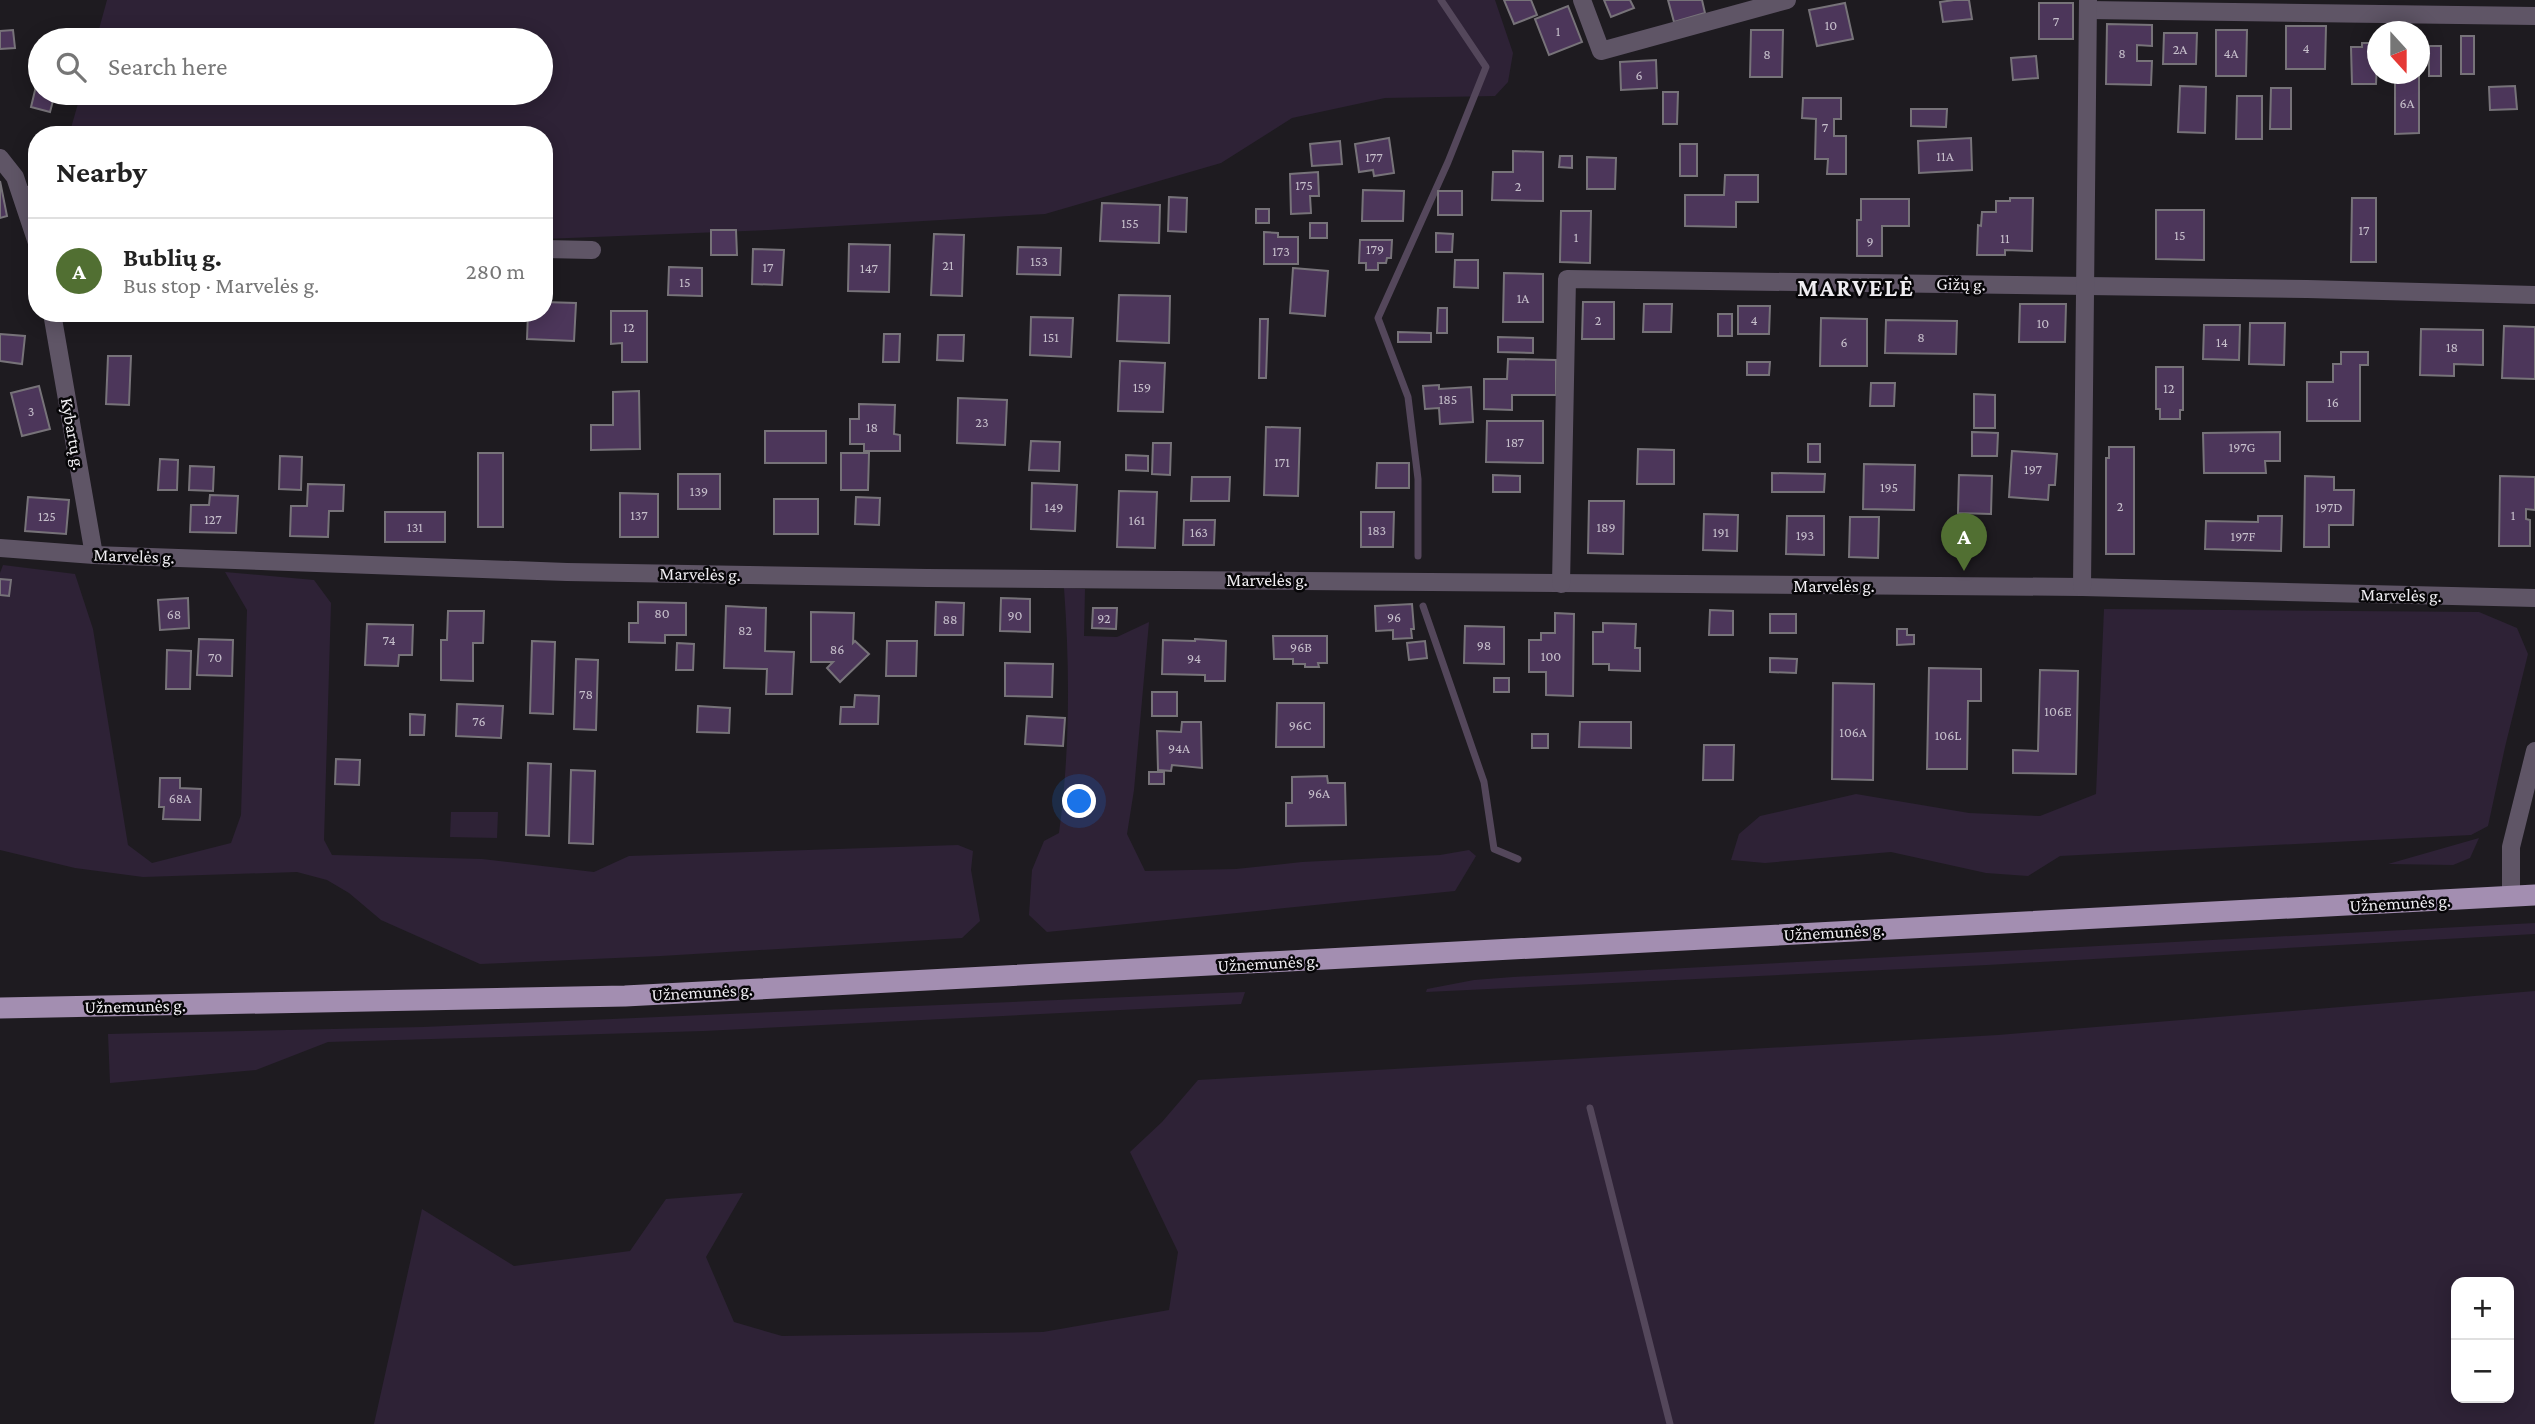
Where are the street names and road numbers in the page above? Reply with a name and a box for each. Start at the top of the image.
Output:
street label: Gižų g. [1936,274,1986,294]
street label: Kybartų g. [57,396,89,472]
street label: Marvelės g. [93,545,175,567]
street label: Marvelės g. [659,563,741,585]
street label: Marvelės g. [1226,570,1308,590]
street label: Marvelės g. [1793,576,1875,596]
street label: Marvelės g. [2360,584,2442,606]
street label: Užnemunės g. [2349,890,2451,916]
street label: Užnemunės g. [1783,919,1885,945]
street label: Užnemunės g. [1217,950,1319,976]
street label: Užnemunės g. [651,979,753,1005]
street label: Užnemunės g. [84,995,186,1017]

